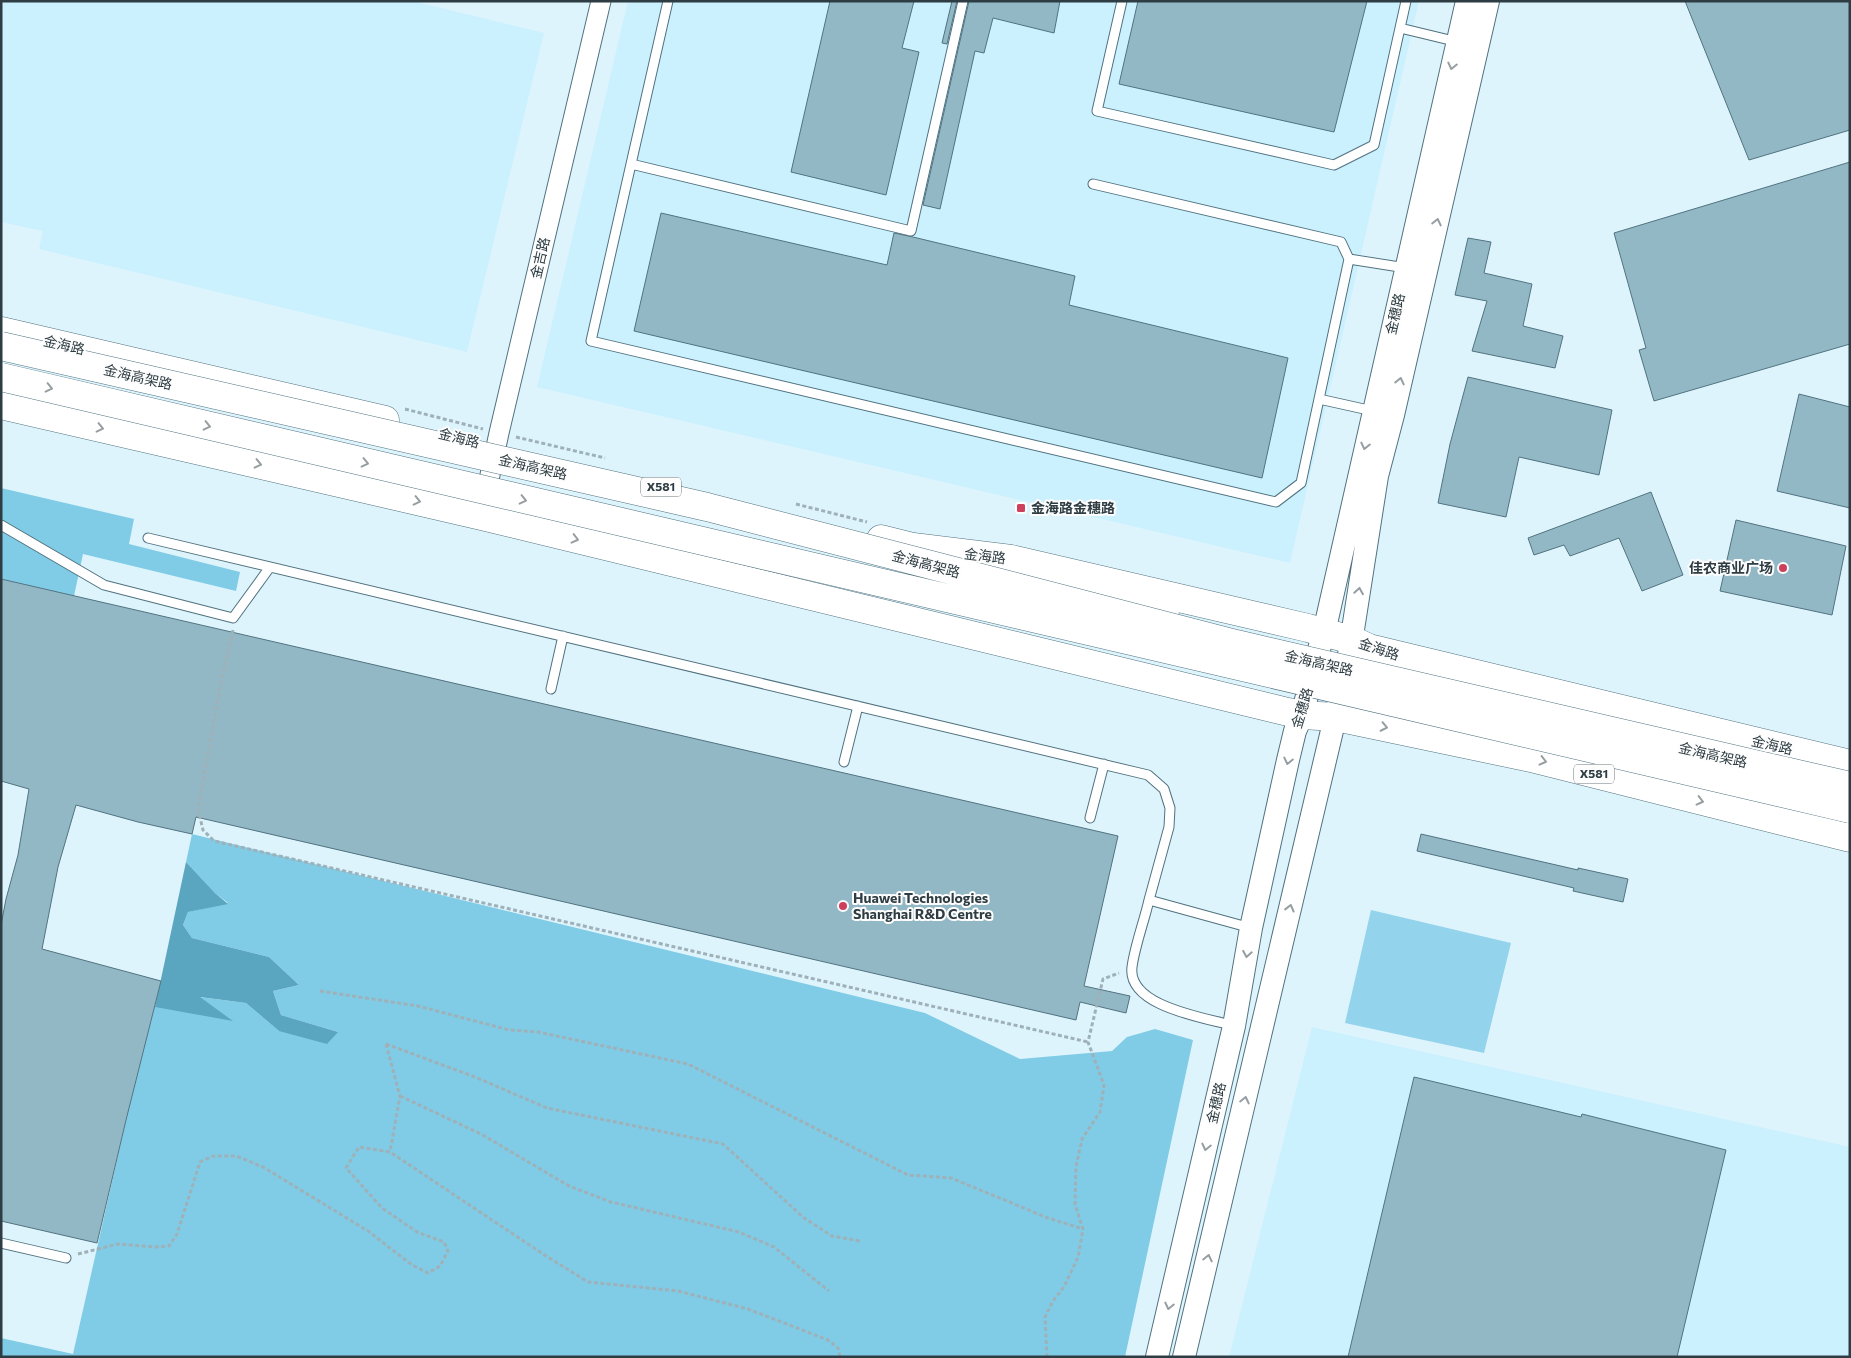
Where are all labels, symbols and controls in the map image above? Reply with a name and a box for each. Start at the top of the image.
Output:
one-way arrow [1447,61,1458,70]
one-way arrow [1431,218,1442,227]
street label: 金吉路 [527,236,553,280]
street label: 金穗路 [1382,292,1408,336]
street label: 金海路 [42,332,86,358]
street label: 金海高架路 [102,360,174,393]
one-way arrow [1395,376,1405,385]
one-way arrow [44,382,53,393]
one-way arrow [202,420,211,431]
one-way arrow [95,422,104,433]
street label: 金海路 [437,424,482,451]
one-way arrow [1360,442,1371,450]
street label: 金海高架路 [497,450,569,483]
one-way arrow [361,457,370,468]
one-way arrow [254,458,263,469]
road number: X581 [641,478,681,497]
one-way arrow [519,494,528,505]
one-way arrow [412,495,421,506]
place label: 金海路金穗路 [1031,499,1115,516]
marker: 金海路金穗路 [1015,502,1027,514]
one-way arrow [570,533,579,544]
street label: 金海路 [963,545,1007,566]
street label: 金海高架路 [890,546,962,581]
place label: 佳农商业广场 [1689,559,1773,576]
marker: 佳农商业广场 [1777,562,1789,574]
one-way arrow [1353,587,1364,595]
street label: 金海路 [1357,634,1402,663]
street label: 金海高架路 [1283,646,1355,679]
street label: 金穗路 [1287,685,1316,730]
one-way arrow [1379,722,1388,732]
street label: 金海路 [1750,732,1794,758]
street label: 金海高架路 [1677,738,1749,771]
one-way arrow [1538,755,1547,766]
one-way arrow [1283,757,1294,765]
road number: X581 [1574,764,1614,784]
one-way arrow [1696,795,1705,806]
place label: Huawei Technologies Shanghai R&D Centre [853,889,992,922]
marker: Huawei Technologies Shanghai R&D Centre [837,900,849,912]
one-way arrow [1284,903,1295,912]
one-way arrow [1242,950,1252,959]
street label: 金穗路 [1203,1081,1229,1125]
one-way arrow [1239,1096,1250,1105]
one-way arrow [1201,1143,1212,1152]
one-way arrow [1202,1255,1212,1263]
one-way arrow [1164,1301,1175,1310]

